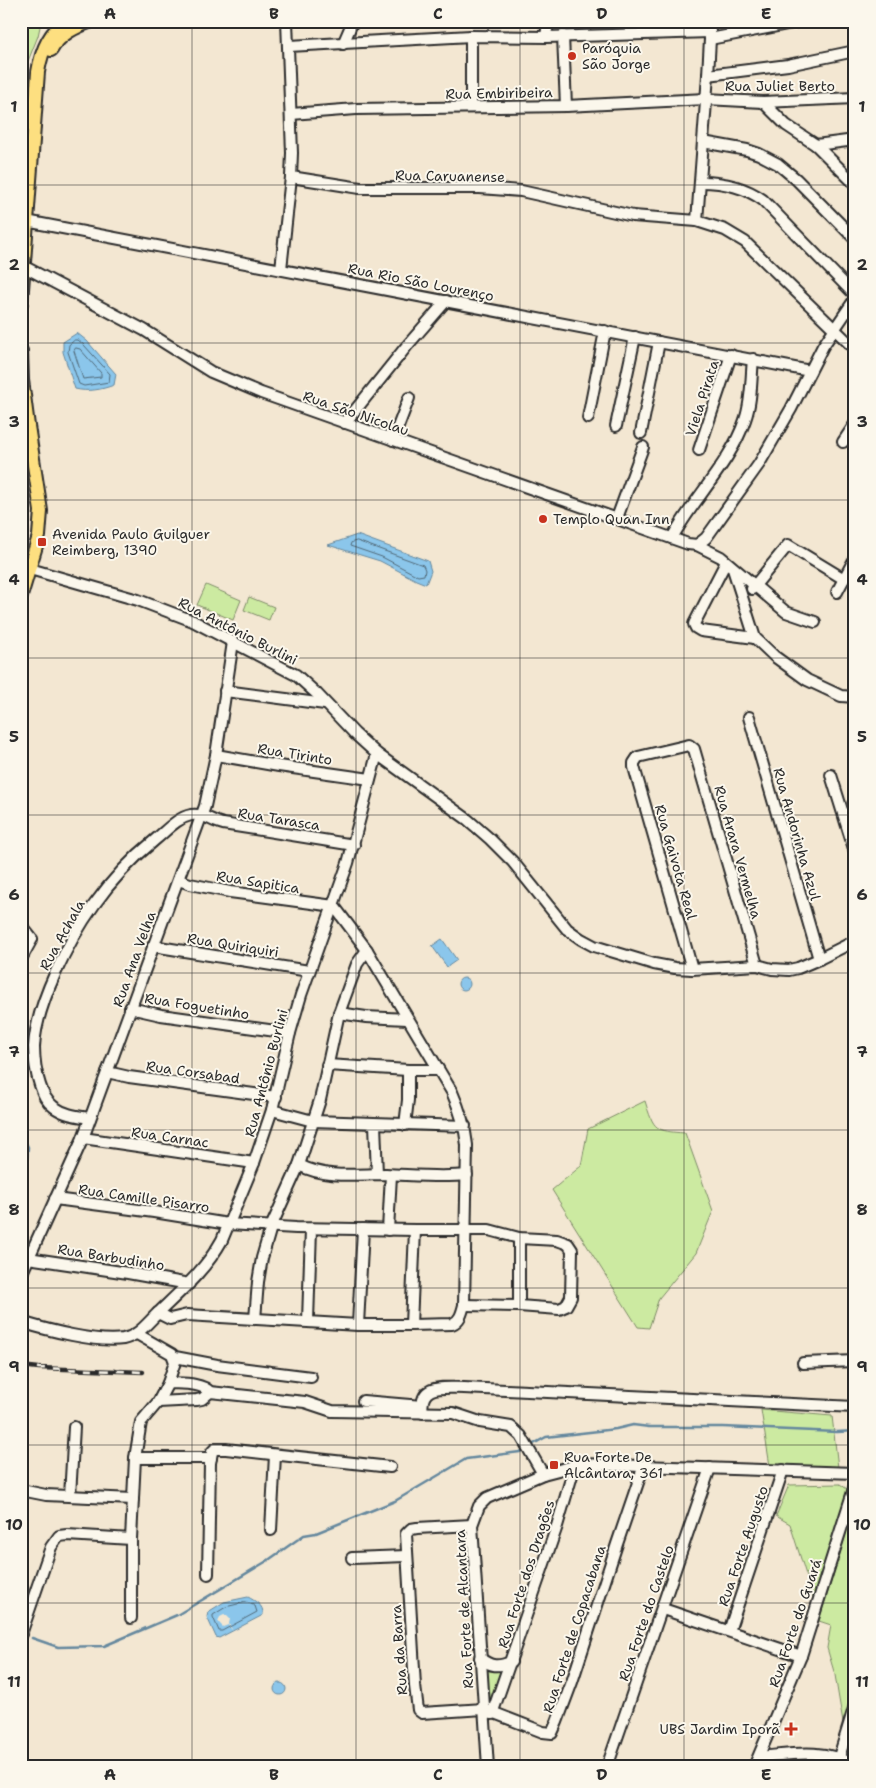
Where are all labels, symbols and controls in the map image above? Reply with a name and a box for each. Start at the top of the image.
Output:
text: A [104,3,116,24]
text: B [269,3,279,24]
text: C [433,3,443,24]
text: D [596,3,608,24]
text: E [761,3,771,24]
place label: Paróquia São Jorge [582,39,651,73]
marker: Paróquia São Jorge [566,50,578,62]
street label: Rua Juliet Berto [725,77,835,95]
street label: Rua Embiribeira [445,83,553,103]
text: 1 [10,96,18,117]
text: 1 [858,96,866,117]
street label: Rua Caruanense [395,166,505,186]
text: 2 [8,254,20,275]
text: 2 [856,254,868,275]
street label: Rua Rio São Lourenço [347,259,495,305]
street label: Viela Pirata [681,357,723,438]
street label: Rua São Nicolau [301,386,411,440]
text: 3 [8,411,20,432]
text: 3 [856,411,868,432]
place label: Templo Quan Inn [553,510,670,528]
marker: Templo Quan Inn [537,513,549,525]
place label: Avenida Paulo Guilguer Reimberg, 1390 [52,525,210,559]
marker: Avenida Paulo Guilguer Reimberg, 1390 [36,536,48,548]
text: 4 [8,569,20,590]
text: 4 [856,569,868,590]
street label: Rua Antônio Burlini [175,593,301,669]
text: 5 [9,726,19,747]
text: 5 [857,726,867,747]
street label: Rua Tirinto [256,739,334,769]
street label: Rua Andorinha Azul [769,766,825,903]
street label: Rua Arara Vermelha [710,783,766,921]
street label: Rua Gaivota Real [651,802,701,922]
street label: Rua Tarasca [237,804,322,834]
street label: Rua Sapitica [215,867,301,897]
text: 6 [8,884,20,905]
text: 6 [856,884,868,905]
street label: Rua Achala [35,896,89,973]
street label: Rua Ana Velha [108,908,160,1009]
street label: Rua Quiriquiri [186,929,280,961]
street label: Rua Foguetinho [143,989,251,1023]
street label: Rua Antônio Burlini [240,1007,292,1139]
text: 7 [8,1041,20,1062]
text: 7 [856,1041,868,1062]
street label: Rua Corsabad [145,1057,241,1088]
street label: Rua Carnac [130,1123,210,1151]
street label: Rua Camille Pisarro [77,1180,211,1216]
text: 8 [8,1199,20,1220]
text: 8 [856,1199,868,1220]
street label: Rua Barbudinho [56,1240,166,1274]
text: 9 [8,1356,20,1377]
text: 9 [856,1356,868,1377]
place label: Rua Forte De Alcântara, 361 [564,1448,663,1482]
marker: Rua Forte De Alcântara, 361 [548,1459,560,1471]
street label: Rua Forte Augusto [714,1483,772,1609]
street label: Rua Forte dos Dragões [494,1498,558,1650]
text: 10 [5,1514,23,1535]
text: 10 [853,1514,871,1535]
street label: Rua Forte de Alcantara [451,1529,477,1689]
street label: Rua Forte de Copacabana [538,1543,610,1715]
street label: Rua Forte do Castelo [614,1543,678,1683]
street label: Rua Forte do Guará [765,1556,825,1689]
street label: Rua da Barra [387,1604,411,1696]
text: 11 [7,1671,21,1692]
text: 11 [855,1671,869,1692]
place label: UBS Jardim Iporã [660,1720,780,1738]
marker: UBS Jardim Iporã [784,1722,798,1736]
text: A [104,1764,116,1785]
text: B [269,1764,279,1785]
text: C [433,1764,443,1785]
text: D [596,1764,608,1785]
text: E [761,1764,771,1785]

